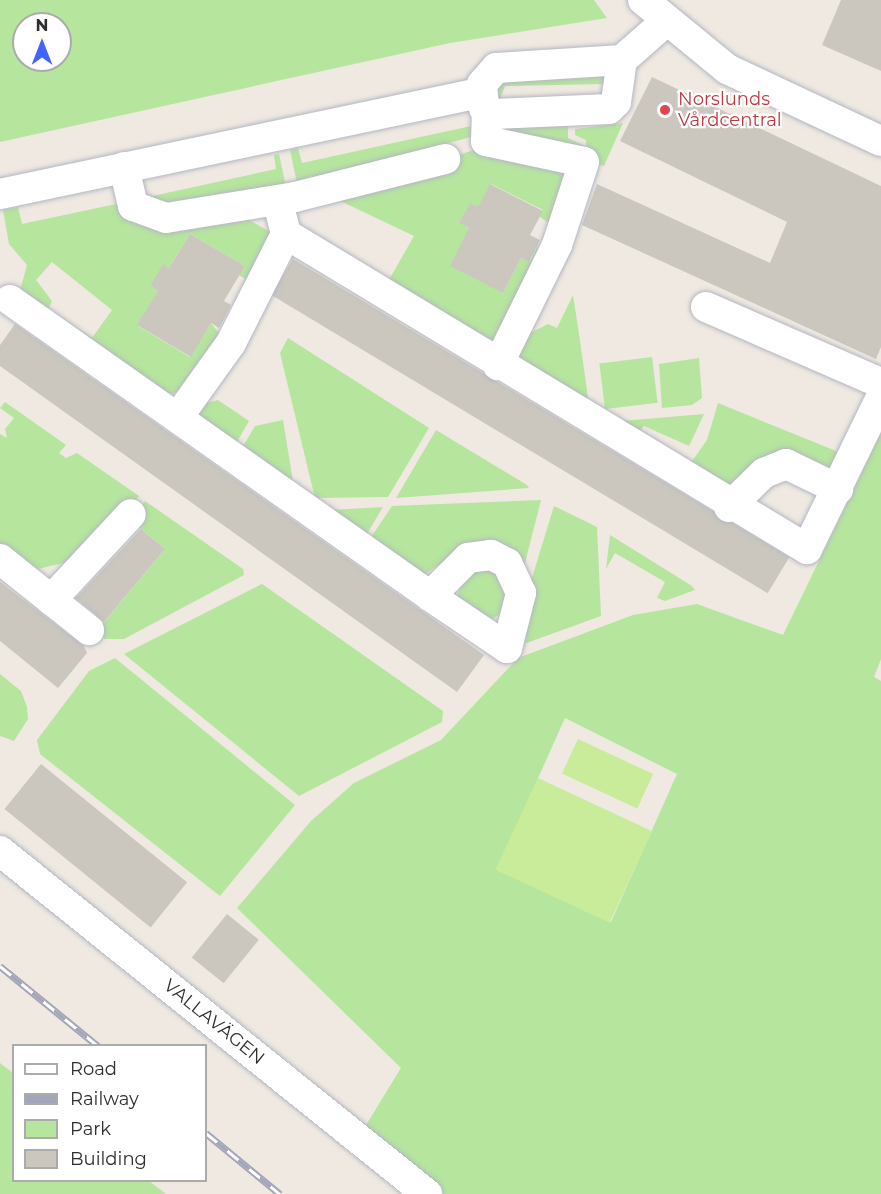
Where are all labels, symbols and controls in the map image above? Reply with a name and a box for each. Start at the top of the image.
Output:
north arrow [12,12,72,72]
text: N [36,16,48,35]
place label: Norslunds Vårdcentral [678,89,782,132]
marker: Norslunds Vårdcentral [656,101,674,119]
street label: VALLAVÄGEN [159,975,269,1069]
legend [12,1044,207,1182]
text: Road [70,1058,117,1080]
text: Railway [70,1088,139,1110]
text: Park [70,1118,111,1140]
text: Building [70,1148,147,1170]

